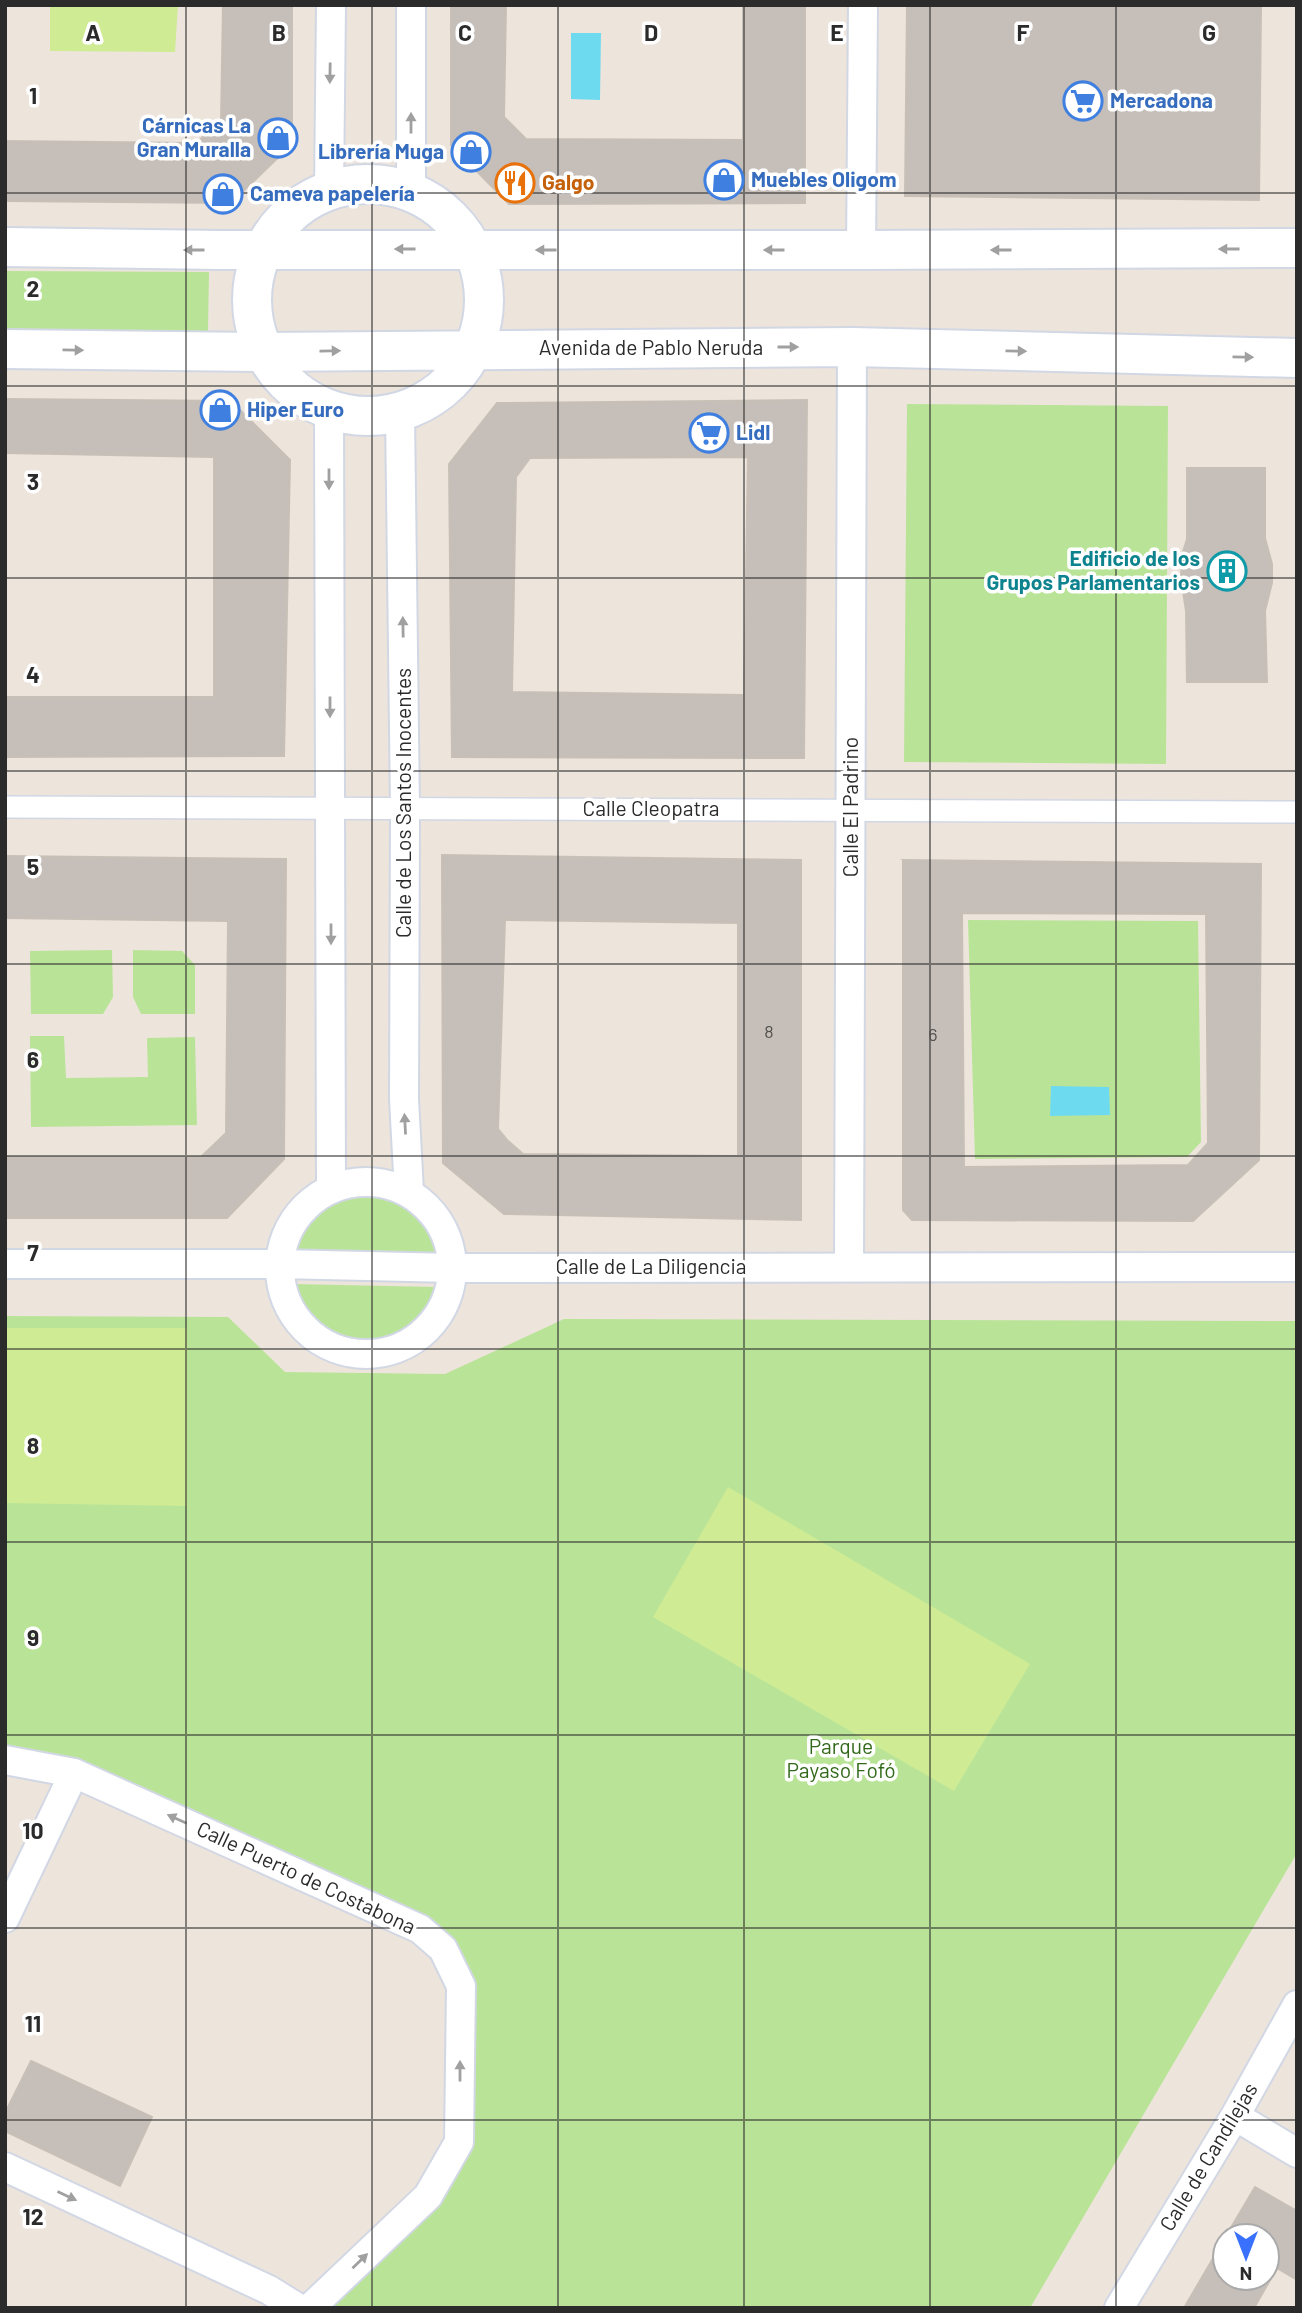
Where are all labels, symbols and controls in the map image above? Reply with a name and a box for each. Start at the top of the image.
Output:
text: A [85,18,101,46]
text: B [272,18,286,46]
text: C [458,18,472,46]
text: D [644,18,658,46]
text: E [830,18,844,46]
text: F [1017,18,1030,46]
text: G [1202,18,1216,46]
one-way arrow [325,63,336,85]
supermarket icon: Mercadona [1062,80,1104,122]
text: 1 [29,81,37,109]
place label: Mercadona [1110,87,1213,112]
place label: Cárnicas La Gran Muralla [137,112,251,161]
one-way arrow [405,112,417,134]
shop icon: Cárnicas La Gran Muralla [257,117,299,159]
shop icon: Librería Muga [450,131,492,173]
place label: Librería Muga [318,138,444,163]
shop icon: Muebles Oligom [703,159,745,201]
restaurant icon: Galgo [494,162,536,204]
place label: Muebles Oligom [751,166,896,191]
place label: Galgo [542,169,594,194]
shop icon: Cameva papelería [202,173,244,215]
place label: Cameva papelería [250,180,415,205]
one-way arrow [394,243,416,255]
one-way arrow [1217,243,1239,255]
one-way arrow [182,244,204,256]
one-way arrow [535,244,557,256]
one-way arrow [762,244,784,256]
one-way arrow [990,244,1012,256]
text: 2 [27,274,39,302]
street label: Avenida de Pablo Neruda [539,334,763,359]
one-way arrow [778,341,800,353]
one-way arrow [63,344,85,356]
one-way arrow [320,345,342,357]
one-way arrow [1005,345,1027,357]
one-way arrow [1232,351,1254,362]
shop icon: Hiper Euro [199,389,241,431]
place label: Hiper Euro [247,396,344,421]
supermarket icon: Lidl [688,412,730,454]
place label: Lidl [736,419,770,444]
text: 3 [27,467,39,495]
one-way arrow [323,468,335,490]
place label: Edificio de los Grupos Parlamentarios [986,545,1200,594]
building icon: Edificio de los Grupos Parlamentarios [1206,550,1248,592]
one-way arrow [397,616,409,638]
text: 4 [26,660,40,688]
street label: Calle de Los Santos Inocentes [390,668,415,938]
one-way arrow [324,696,336,718]
street label: Calle El Padrino [837,737,862,877]
street label: Calle Cleopatra [583,795,719,820]
text: 5 [27,852,39,880]
one-way arrow [325,923,337,945]
house number: 8 [764,1020,774,1042]
house number: 6 [928,1023,938,1045]
text: 6 [27,1045,39,1073]
one-way arrow [399,1113,410,1135]
text: 7 [27,1238,39,1266]
street label: Calle de La Diligencia [555,1253,747,1278]
text: 8 [27,1431,39,1459]
text: 9 [27,1623,39,1651]
park label: Parque Payaso Fofó [786,1733,896,1782]
one-way arrow [166,1813,187,1824]
street label: Calle Puerto de Costabona [193,1815,420,1938]
text: 10 [22,1816,44,1844]
text: 11 [25,2009,41,2037]
one-way arrow [454,2060,466,2082]
street label: Calle de Candilejas [1154,2078,1262,2235]
one-way arrow [57,2190,77,2202]
text: 12 [22,2202,44,2230]
north arrow [1211,2222,1281,2292]
one-way arrow [351,2254,368,2270]
text: N [1240,2263,1252,2286]

